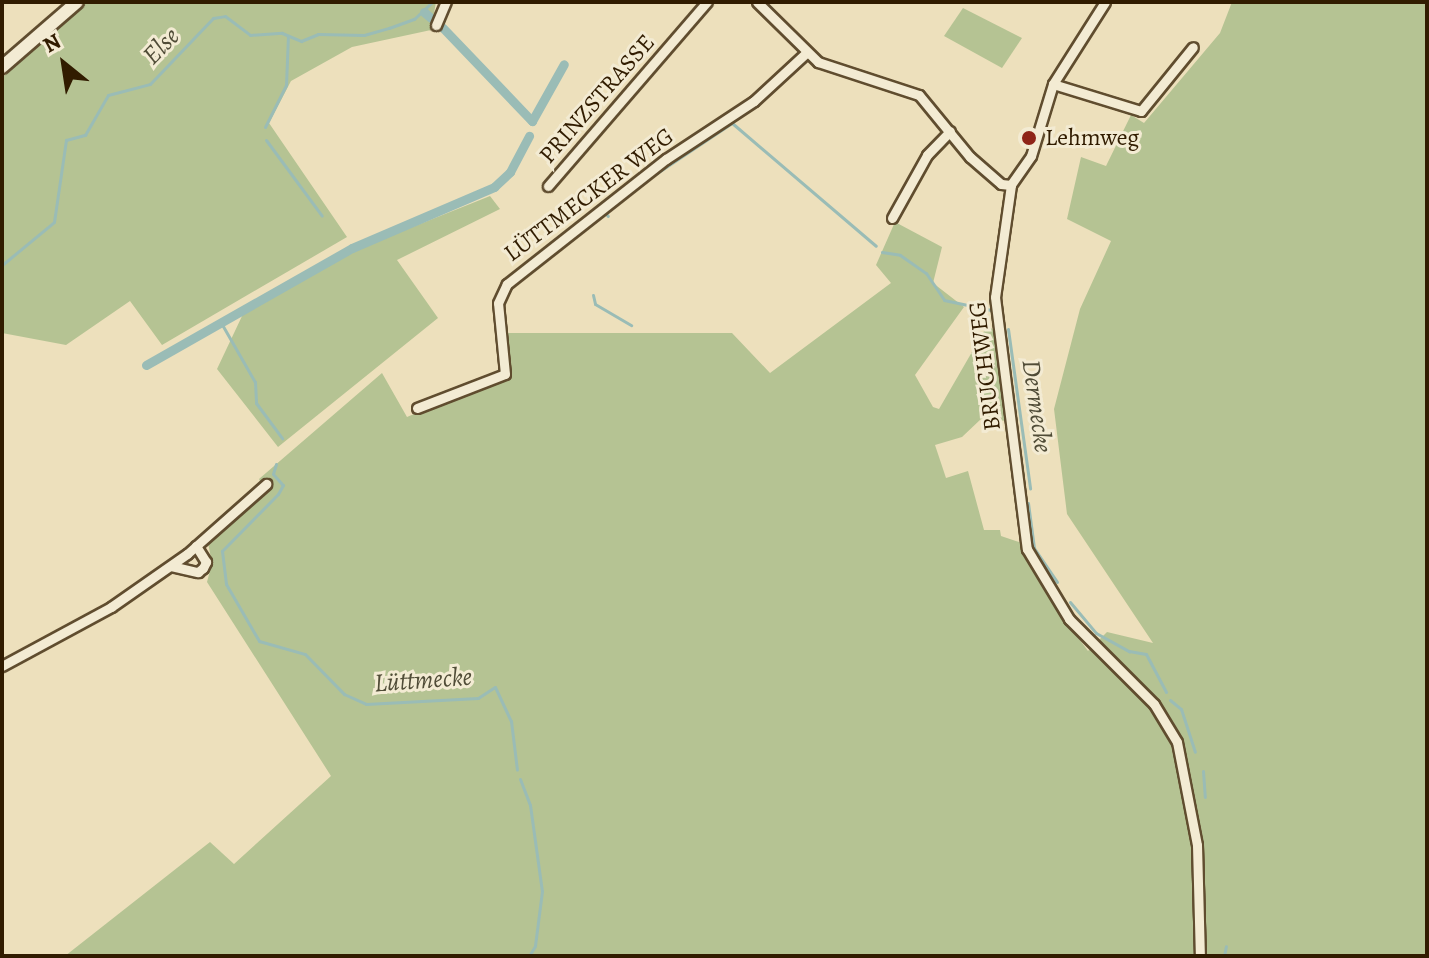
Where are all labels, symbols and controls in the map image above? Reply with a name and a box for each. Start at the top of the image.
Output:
water label: Else [136,21,186,71]
north arrow [24,24,104,104]
text: N [38,26,66,60]
street label: PRINZSTRASSE [533,29,661,169]
street label: LÜTTMECKER WEG [499,122,679,268]
place label: Lehmweg [1045,124,1139,152]
marker: Lehmweg [1020,129,1038,147]
street label: BRUCHWEG [963,300,1007,432]
water label: Dermecke [1015,357,1059,455]
water label: Lüttmecke [373,661,473,699]

